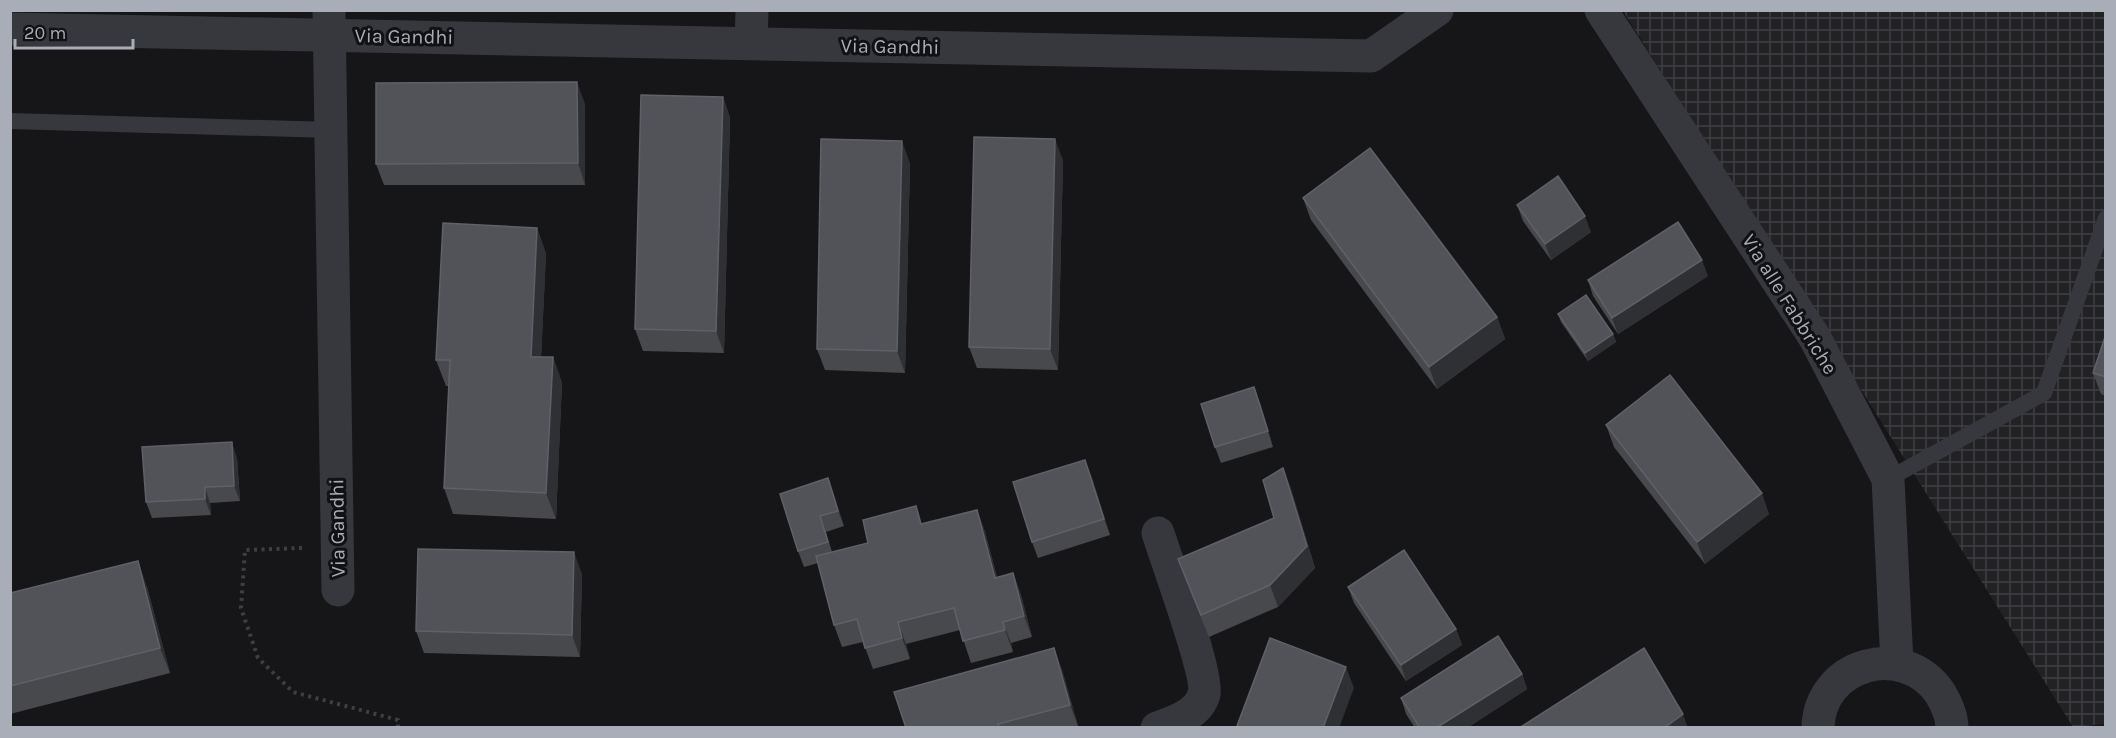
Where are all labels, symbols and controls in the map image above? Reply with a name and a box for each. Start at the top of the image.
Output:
scale bar [15,12,134,50]
text: 20 m [24,22,66,44]
street label: Via Gandhi [354,24,454,49]
street label: Via Gandhi [840,34,940,59]
street label: Via alle Fabbriche [1737,230,1842,379]
street label: Via Gandhi [325,478,350,578]

